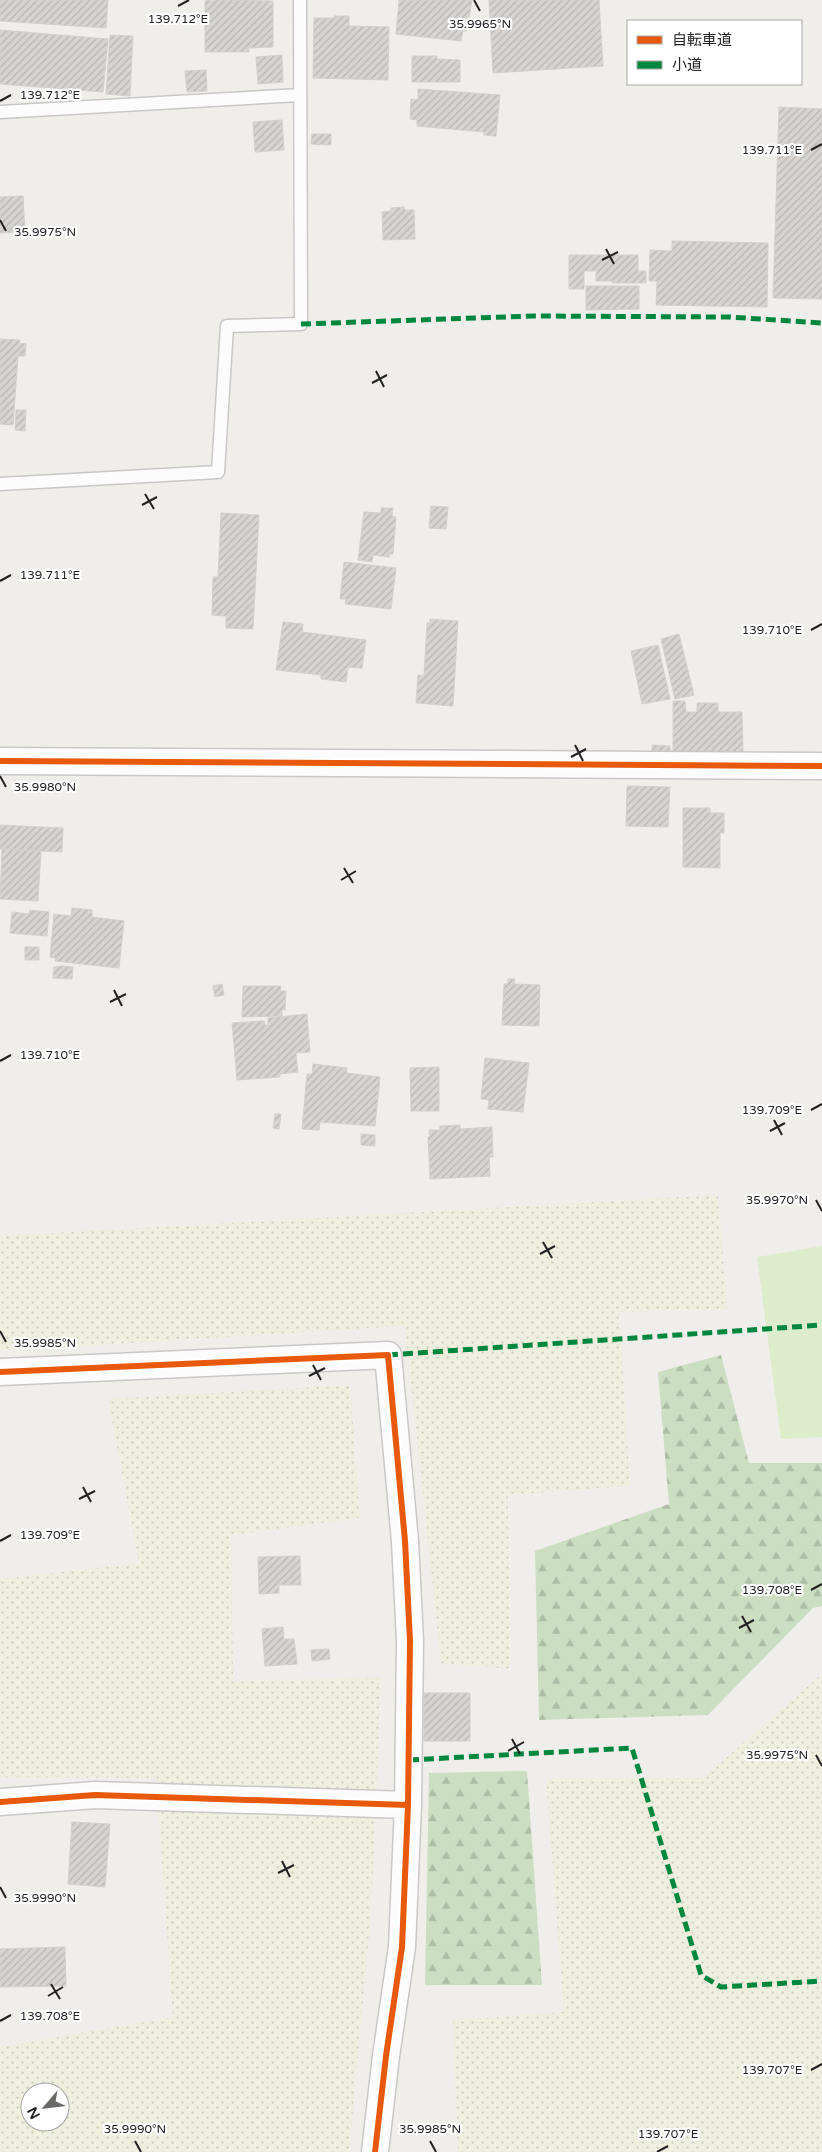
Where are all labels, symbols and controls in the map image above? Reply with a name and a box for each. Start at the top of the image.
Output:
text: 139.712°E [148,12,209,26]
text: 35.9965°N [449,17,511,31]
legend [627,20,802,85]
text: 自転車道 [672,31,732,49]
text: 小道 [672,56,702,74]
text: 139.712°E [20,88,81,102]
text: 139.711°E [742,143,803,157]
text: 35.9975°N [14,225,76,239]
text: 139.711°E [20,568,81,582]
text: 139.710°E [742,623,803,637]
text: 35.9980°N [14,780,76,794]
text: 139.710°E [20,1048,81,1062]
text: 139.709°E [742,1103,803,1117]
text: 35.9970°N [746,1193,808,1207]
text: 35.9985°N [14,1336,76,1350]
text: 139.709°E [20,1528,81,1542]
text: 139.708°E [742,1583,803,1597]
text: 35.9975°N [746,1748,808,1762]
text: 35.9990°N [14,1891,76,1905]
text: 139.708°E [20,2009,81,2023]
text: 139.707°E [742,2063,803,2077]
north arrow [20,2082,70,2132]
text: N [24,2104,44,2122]
text: 35.9990°N [104,2122,166,2136]
text: 35.9985°N [399,2122,461,2136]
text: 139.707°E [638,2127,699,2141]

